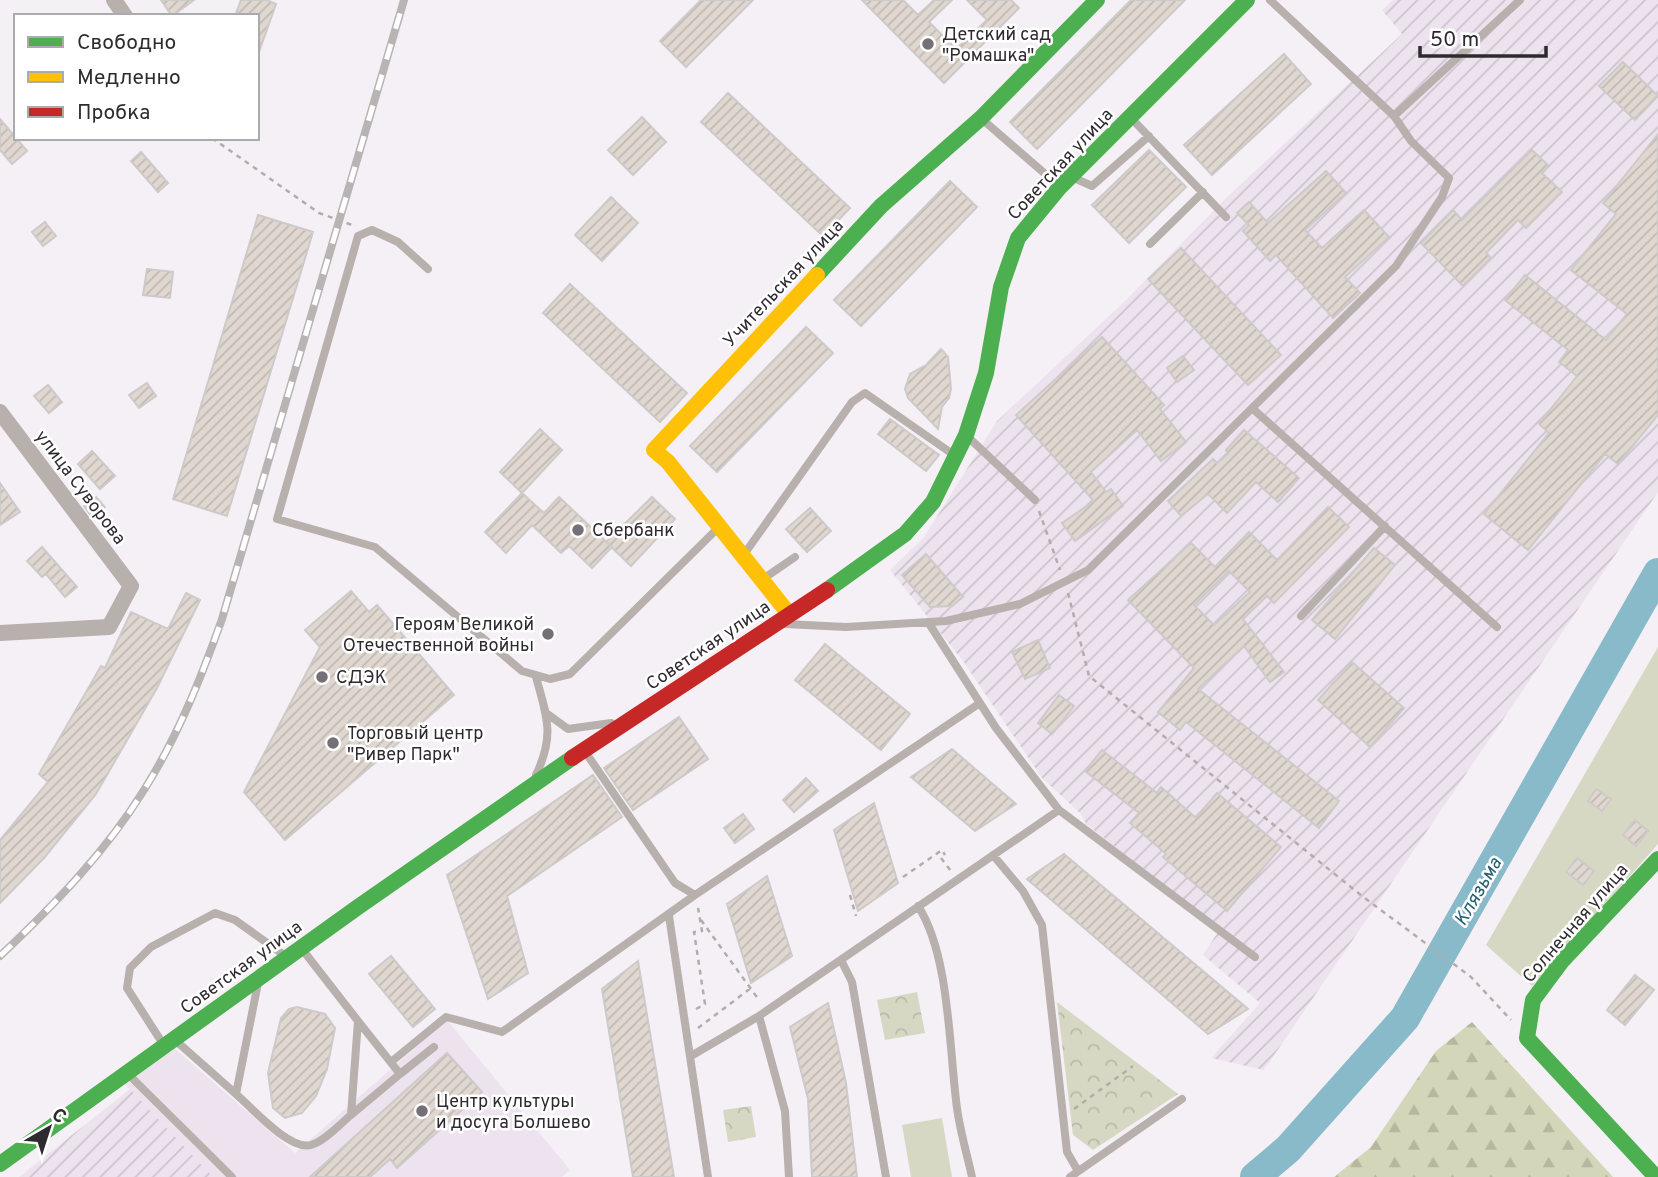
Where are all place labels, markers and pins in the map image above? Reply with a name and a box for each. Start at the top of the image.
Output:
place label: Детский сад "Ромашка" [942,24,1051,68]
marker: Детский сад "Ромашка" [920,36,936,52]
place label: Сбербанк [592,520,675,543]
marker: Сбербанк [570,522,586,538]
place label: Героям Великой Отечественной войны [343,614,534,658]
marker: Героям Великой Отечественной войны [540,626,556,642]
place label: СДЭК [336,667,387,690]
marker: СДЭК [314,669,330,685]
place label: Торговый центр "Ривер Парк" [347,723,483,767]
marker: Торговый центр "Ривер Парк" [325,735,341,751]
place label: Центр культуры и досуга Болшево [436,1091,591,1135]
marker: Центр культуры и досуга Болшево [414,1103,430,1119]

